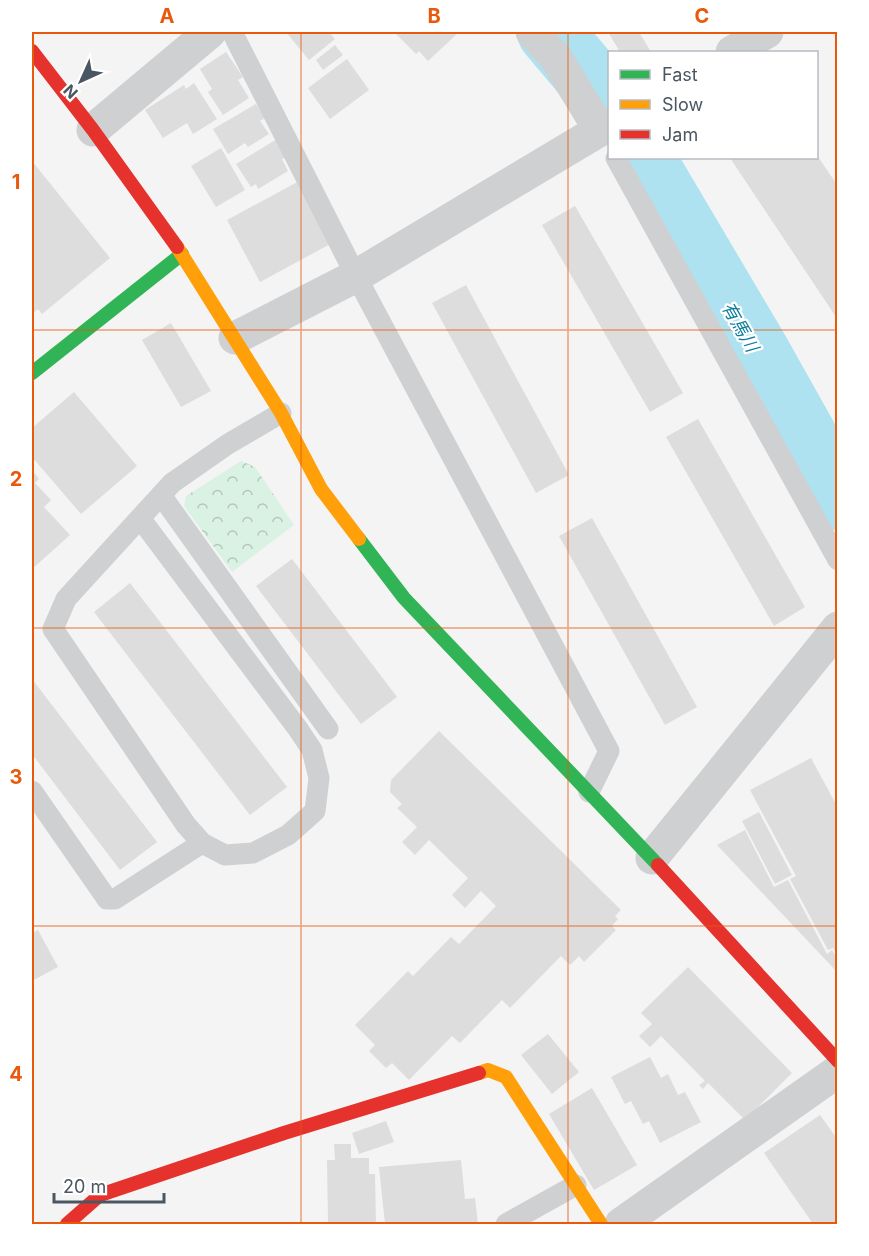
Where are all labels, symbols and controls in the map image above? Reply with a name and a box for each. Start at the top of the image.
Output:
text: A [160,4,175,28]
text: B [427,4,441,28]
text: C [695,4,709,28]
north arrow [51,51,111,111]
legend [608,51,818,159]
text: Fast [662,64,698,85]
text: N [59,80,82,103]
text: Slow [662,94,703,115]
text: Jam [662,124,698,145]
text: 1 [12,170,20,194]
water label: 有馬川 [718,298,764,357]
text: 2 [10,467,22,491]
text: 3 [10,765,22,789]
text: 4 [9,1062,23,1086]
scale bar [54,1166,164,1204]
text: 20 m [63,1176,106,1197]

